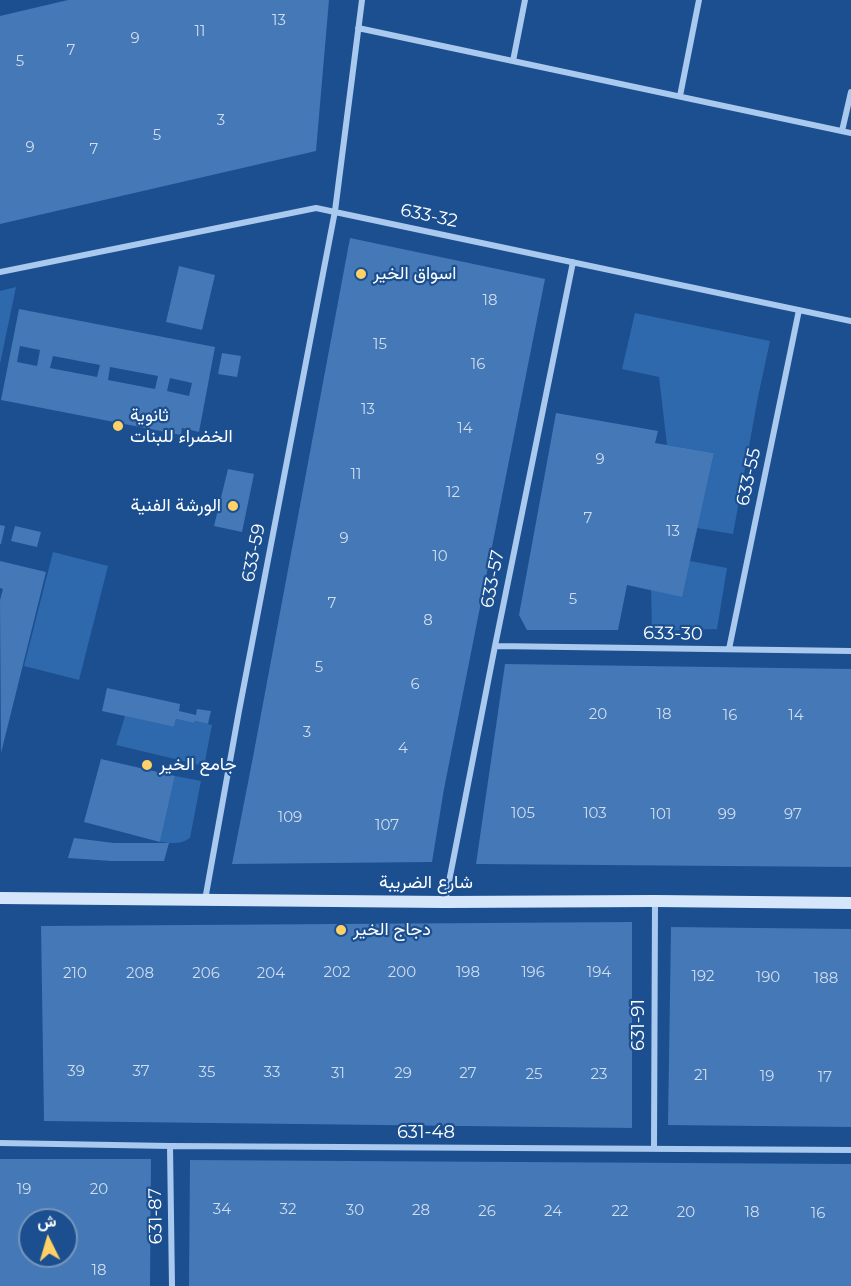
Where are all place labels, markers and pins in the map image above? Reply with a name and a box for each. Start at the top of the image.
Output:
place label: اسواق الخير [373,263,456,285]
marker: اسواق الخير [354,267,368,281]
place label: ثانوية الخضراء للبنات [130,405,233,448]
marker: ثانوية الخضراء للبنات [111,419,125,433]
place label: الورشة الفنية [130,495,221,517]
marker: الورشة الفنية [226,499,240,513]
place label: جامع الخير [159,754,237,776]
marker: جامع الخير [140,758,154,772]
place label: دجاج الخير [353,919,431,941]
marker: دجاج الخير [334,923,348,937]

